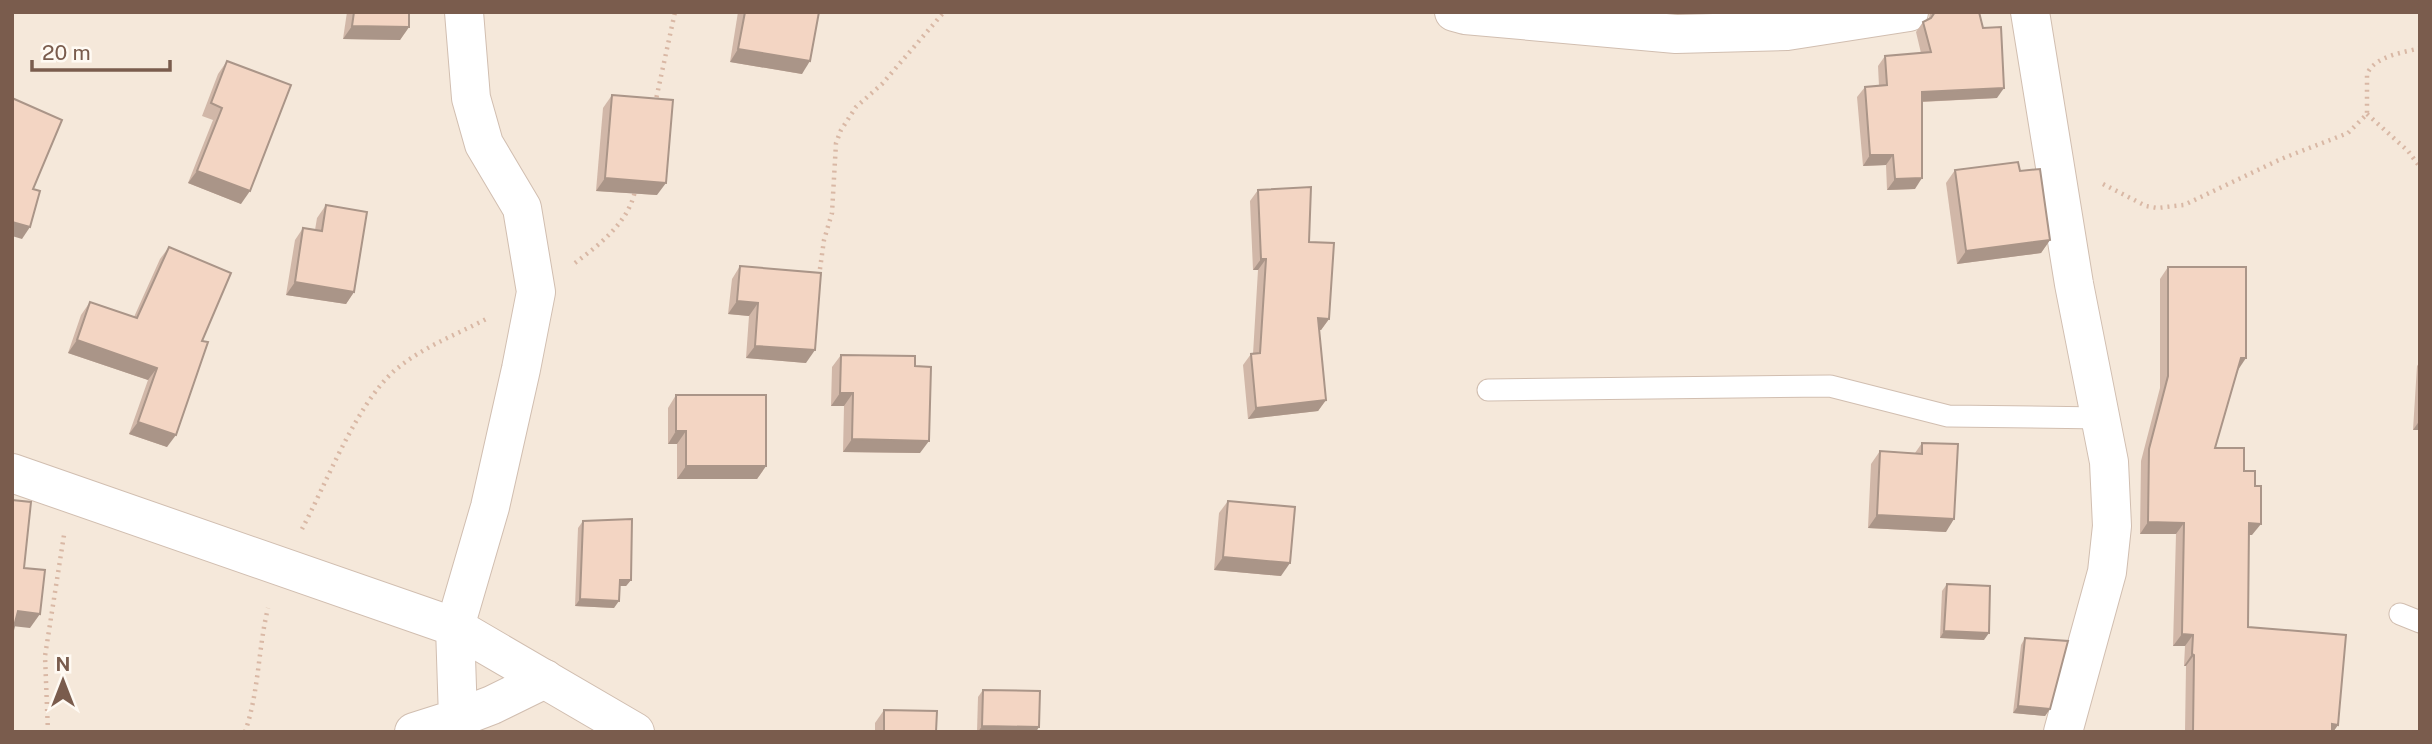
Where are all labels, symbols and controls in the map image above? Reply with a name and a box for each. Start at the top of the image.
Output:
scale bar [32,28,170,72]
text: 20 m [42,40,91,65]
north arrow [28,646,98,716]
text: N [56,653,70,675]

